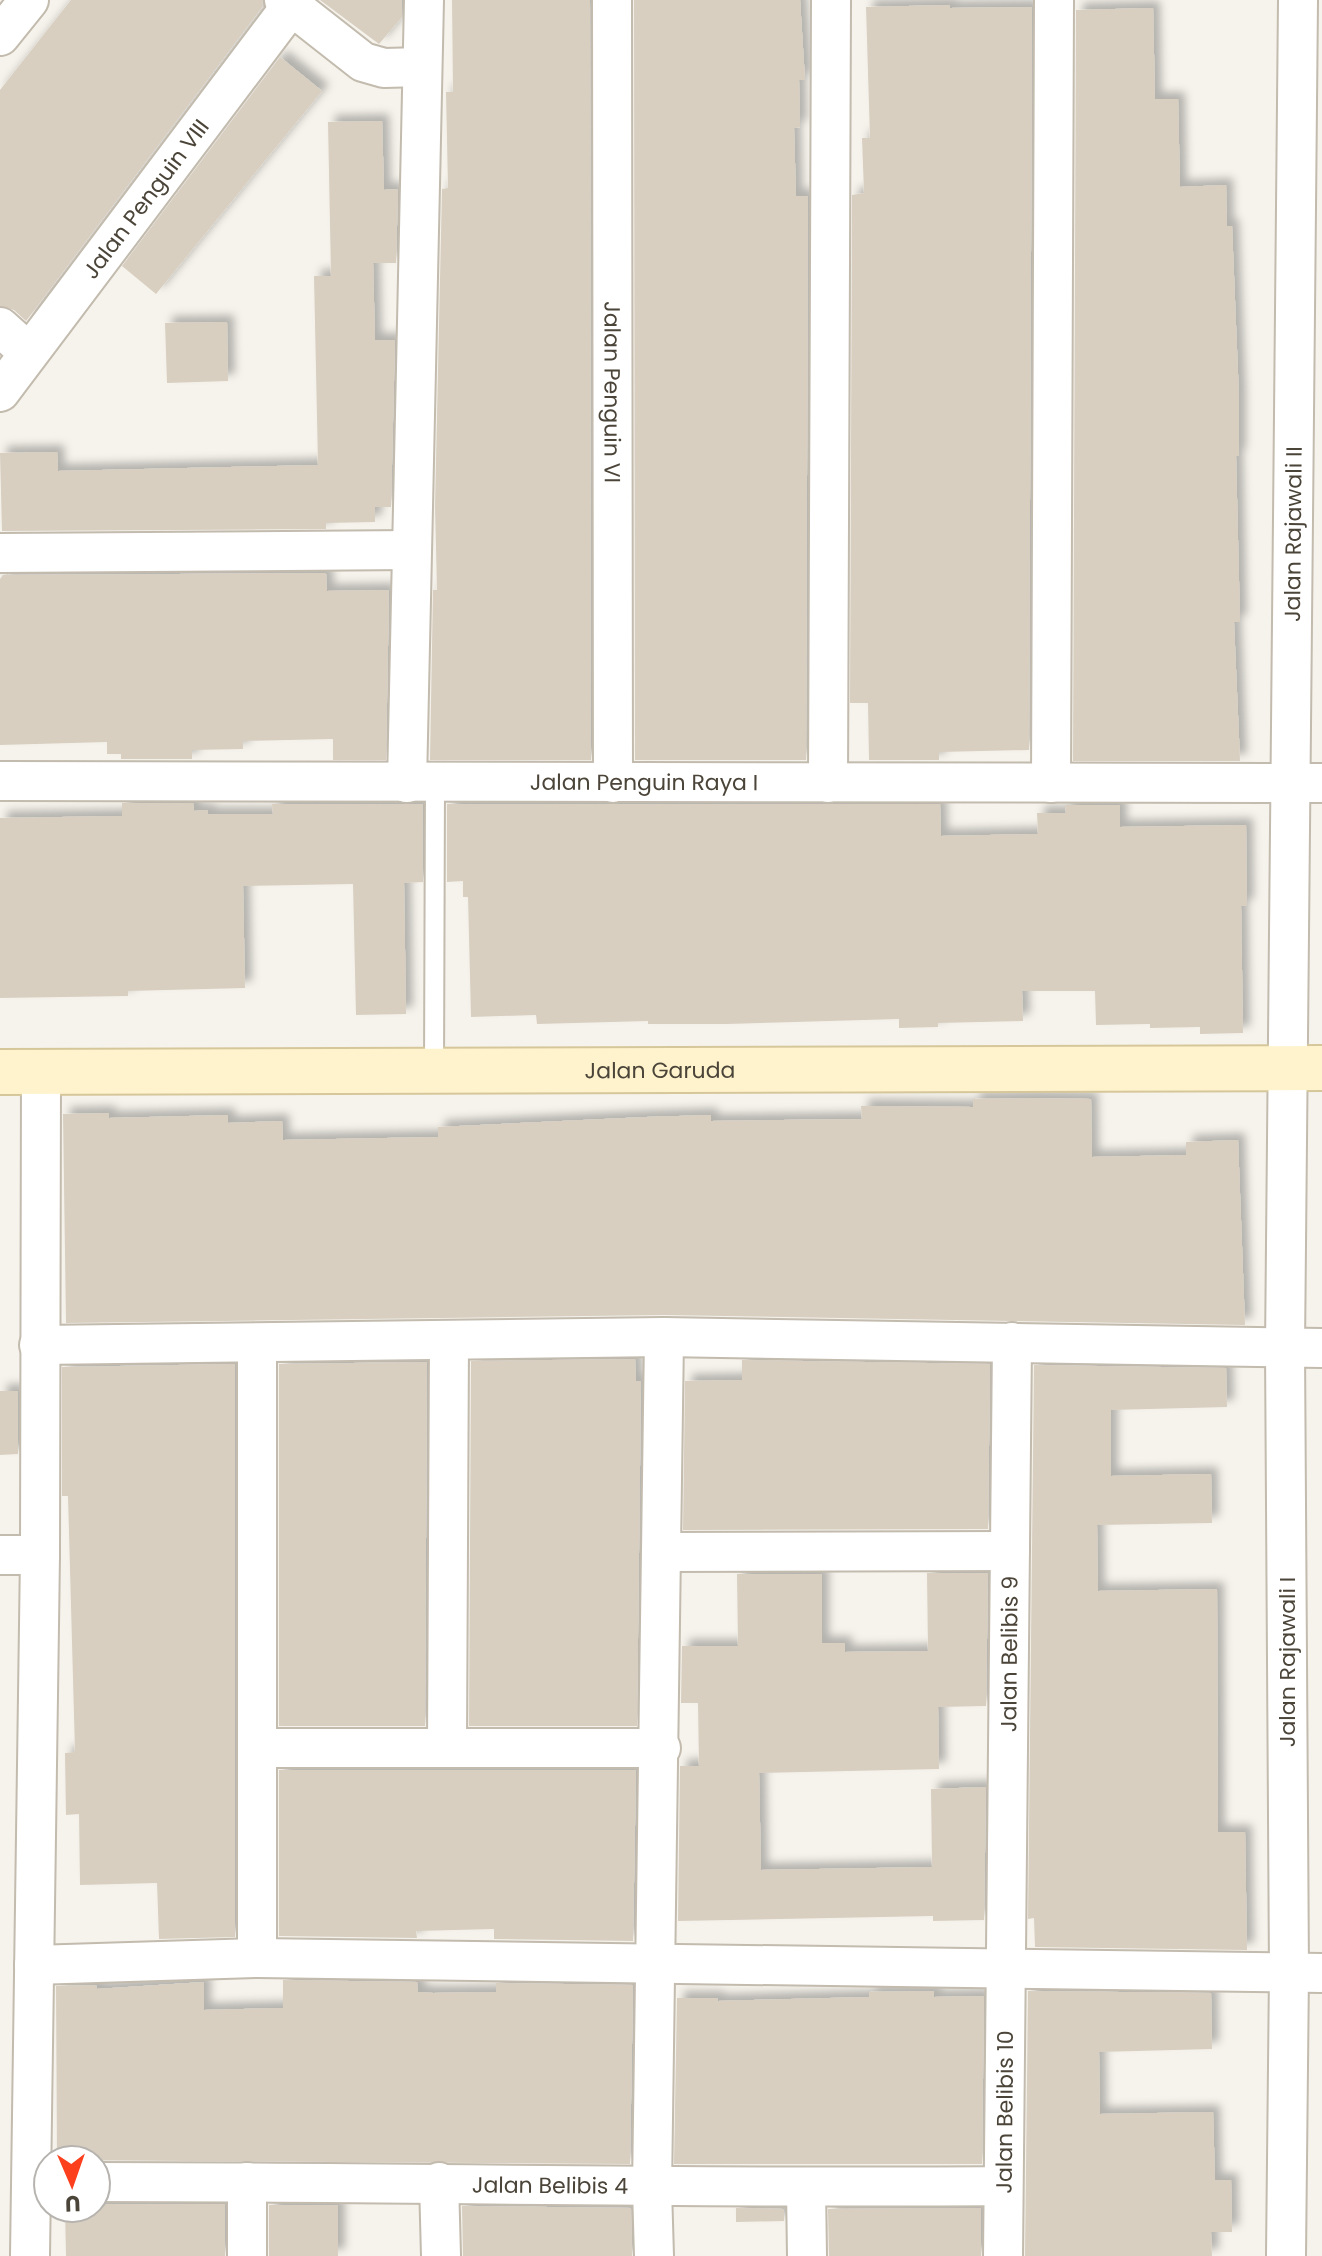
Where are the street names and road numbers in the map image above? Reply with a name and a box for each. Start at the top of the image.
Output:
street label: Jalan Penguin VIII [76,113,216,285]
street label: Jalan Penguin VI [596,301,628,483]
street label: Jalan Rajawali II [1277,446,1310,622]
street label: Jalan Penguin Raya I [530,767,758,798]
street label: Jalan Garuda [585,1055,735,1086]
street label: Jalan Belibis 9 [993,1576,1026,1732]
street label: Jalan Rajawali I [1272,1577,1303,1747]
street label: Jalan Belibis 10 [989,2030,1021,2194]
street label: Jalan Belibis 4 [472,2169,628,2202]

